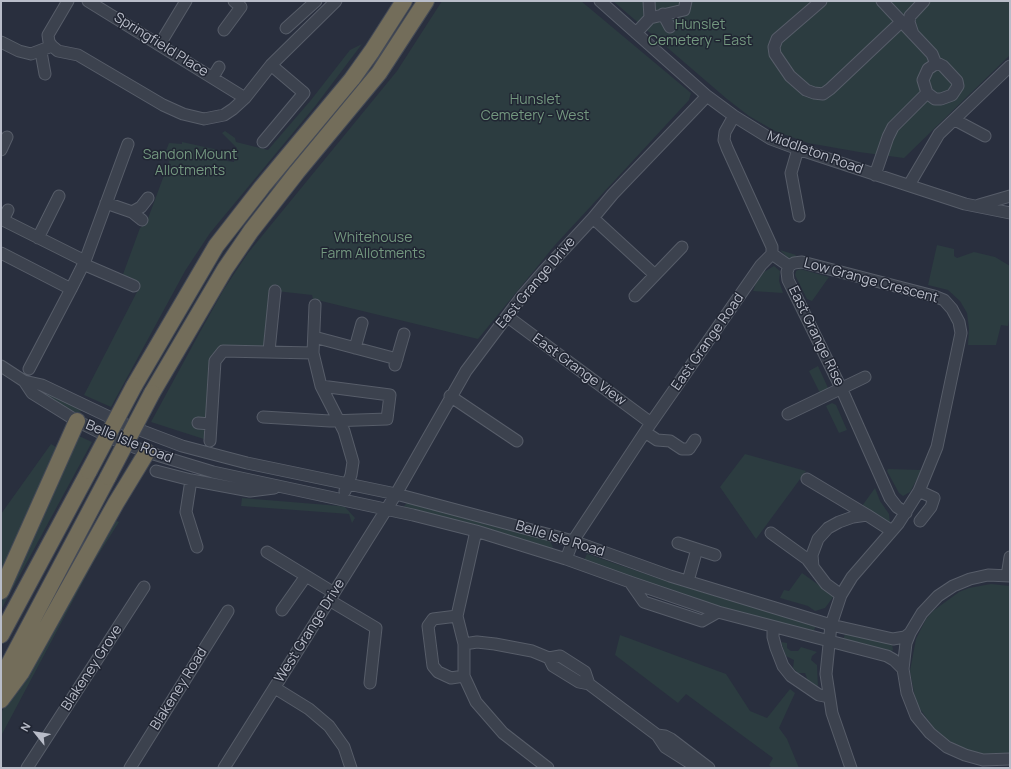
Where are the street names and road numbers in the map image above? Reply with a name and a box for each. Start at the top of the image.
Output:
street label: Springfield Place [111,9,211,81]
street label: Middleton Road [765,128,865,178]
street label: East Grange Drive [493,234,579,332]
street label: Low Grange Crescent [802,255,940,307]
street label: East Grange Rise [785,283,847,389]
street label: East Grange Road [668,290,748,394]
street label: East Grange View [529,330,629,410]
street label: Belle Isle Road [83,417,175,467]
street label: Belle Isle Road [513,517,607,561]
street label: West Grange Drive [271,576,349,686]
street label: Blakeney Grove [58,622,126,714]
street label: Blakeney Road [147,645,211,733]

